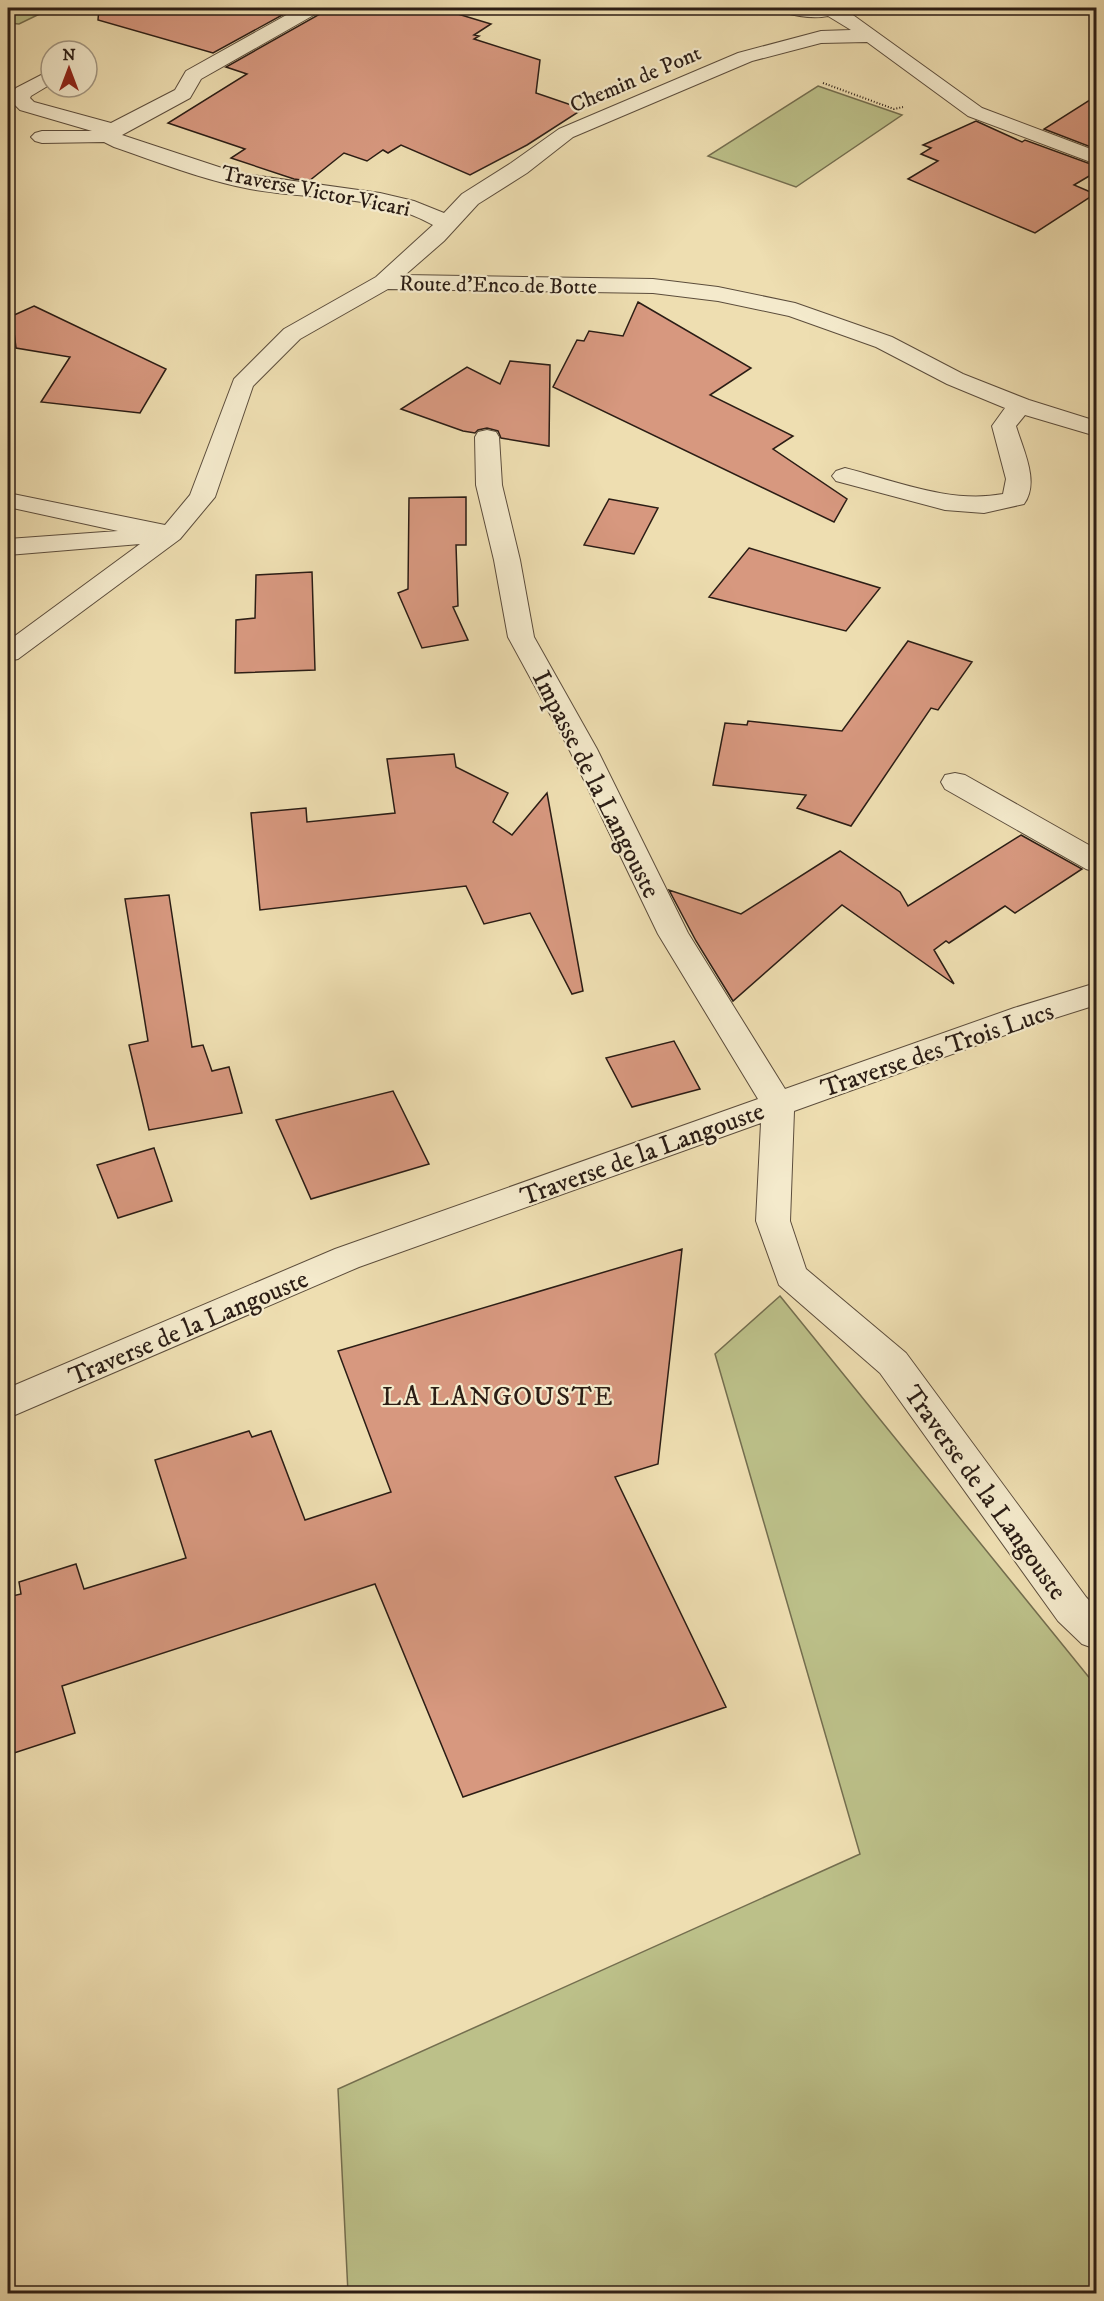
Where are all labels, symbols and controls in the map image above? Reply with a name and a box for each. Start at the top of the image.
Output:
north arrow [39,39,99,99]
street label: Chemin de Pont [566,40,705,119]
text: N [62,45,76,65]
street label: Traverse Victor Vicari [219,160,412,223]
street label: Route d'Enco de Botte [399,270,597,301]
street label: Impasse de la Langouste [524,665,667,904]
street label: Traverse des Trois Lucs [817,995,1058,1106]
street label: Traverse de la Langouste [516,1095,769,1214]
street label: Traverse de la Langouste [64,1263,313,1394]
street label: Traverse de la Langouste [896,1379,1074,1607]
district label: LA LANGOUSTE [382,1380,614,1414]

